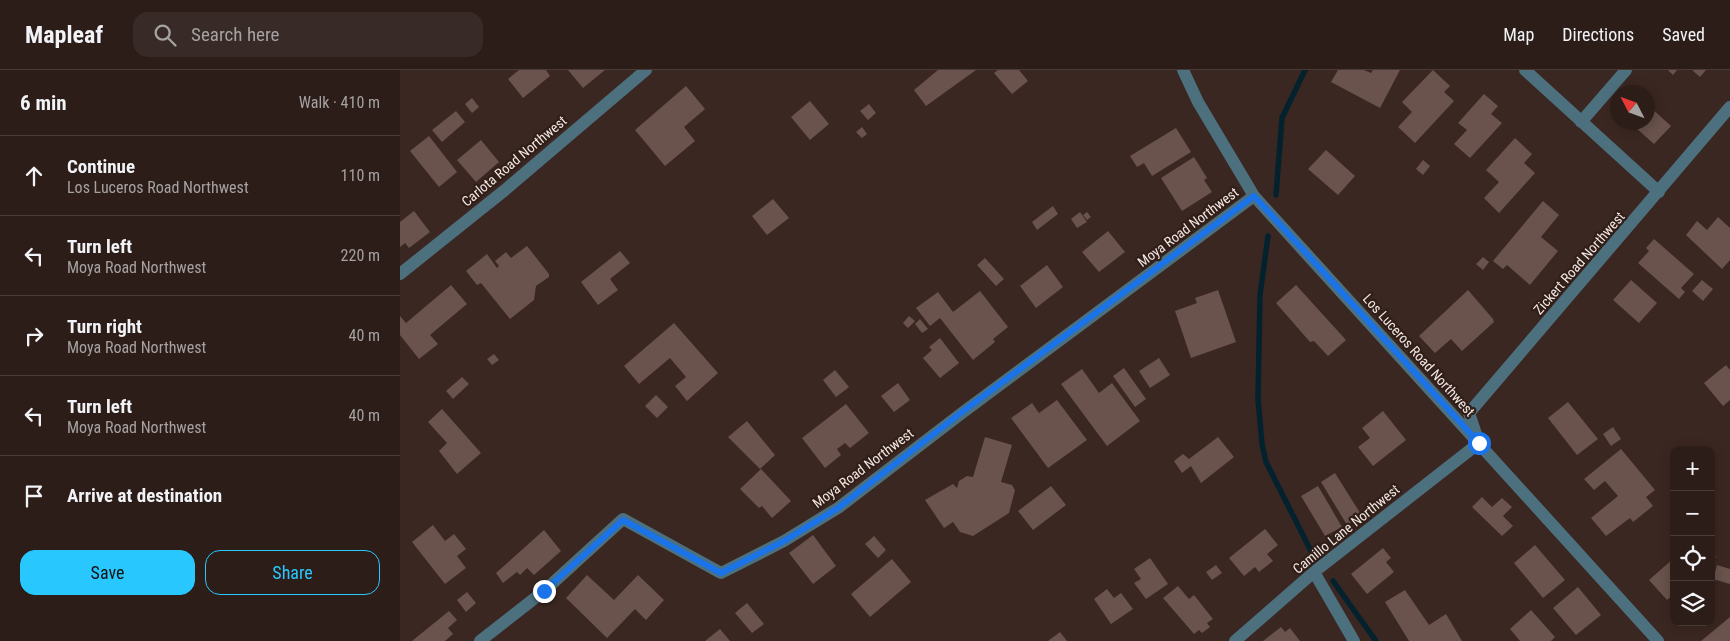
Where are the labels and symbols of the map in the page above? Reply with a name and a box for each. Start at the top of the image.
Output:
north arrow [1610,85,1655,130]
street label: Carlota Road Northwest [458,112,570,210]
street label: Moya Road Northwest [1135,184,1241,270]
street label: Zickert Road Northwest [1530,209,1628,317]
street label: Los Luceros Road Northwest [1360,291,1478,419]
street label: Moya Road Northwest [810,425,916,511]
route start [1468,432,1491,455]
street label: Camillo Lane Northwest [1290,481,1402,577]
route end [533,580,556,603]

